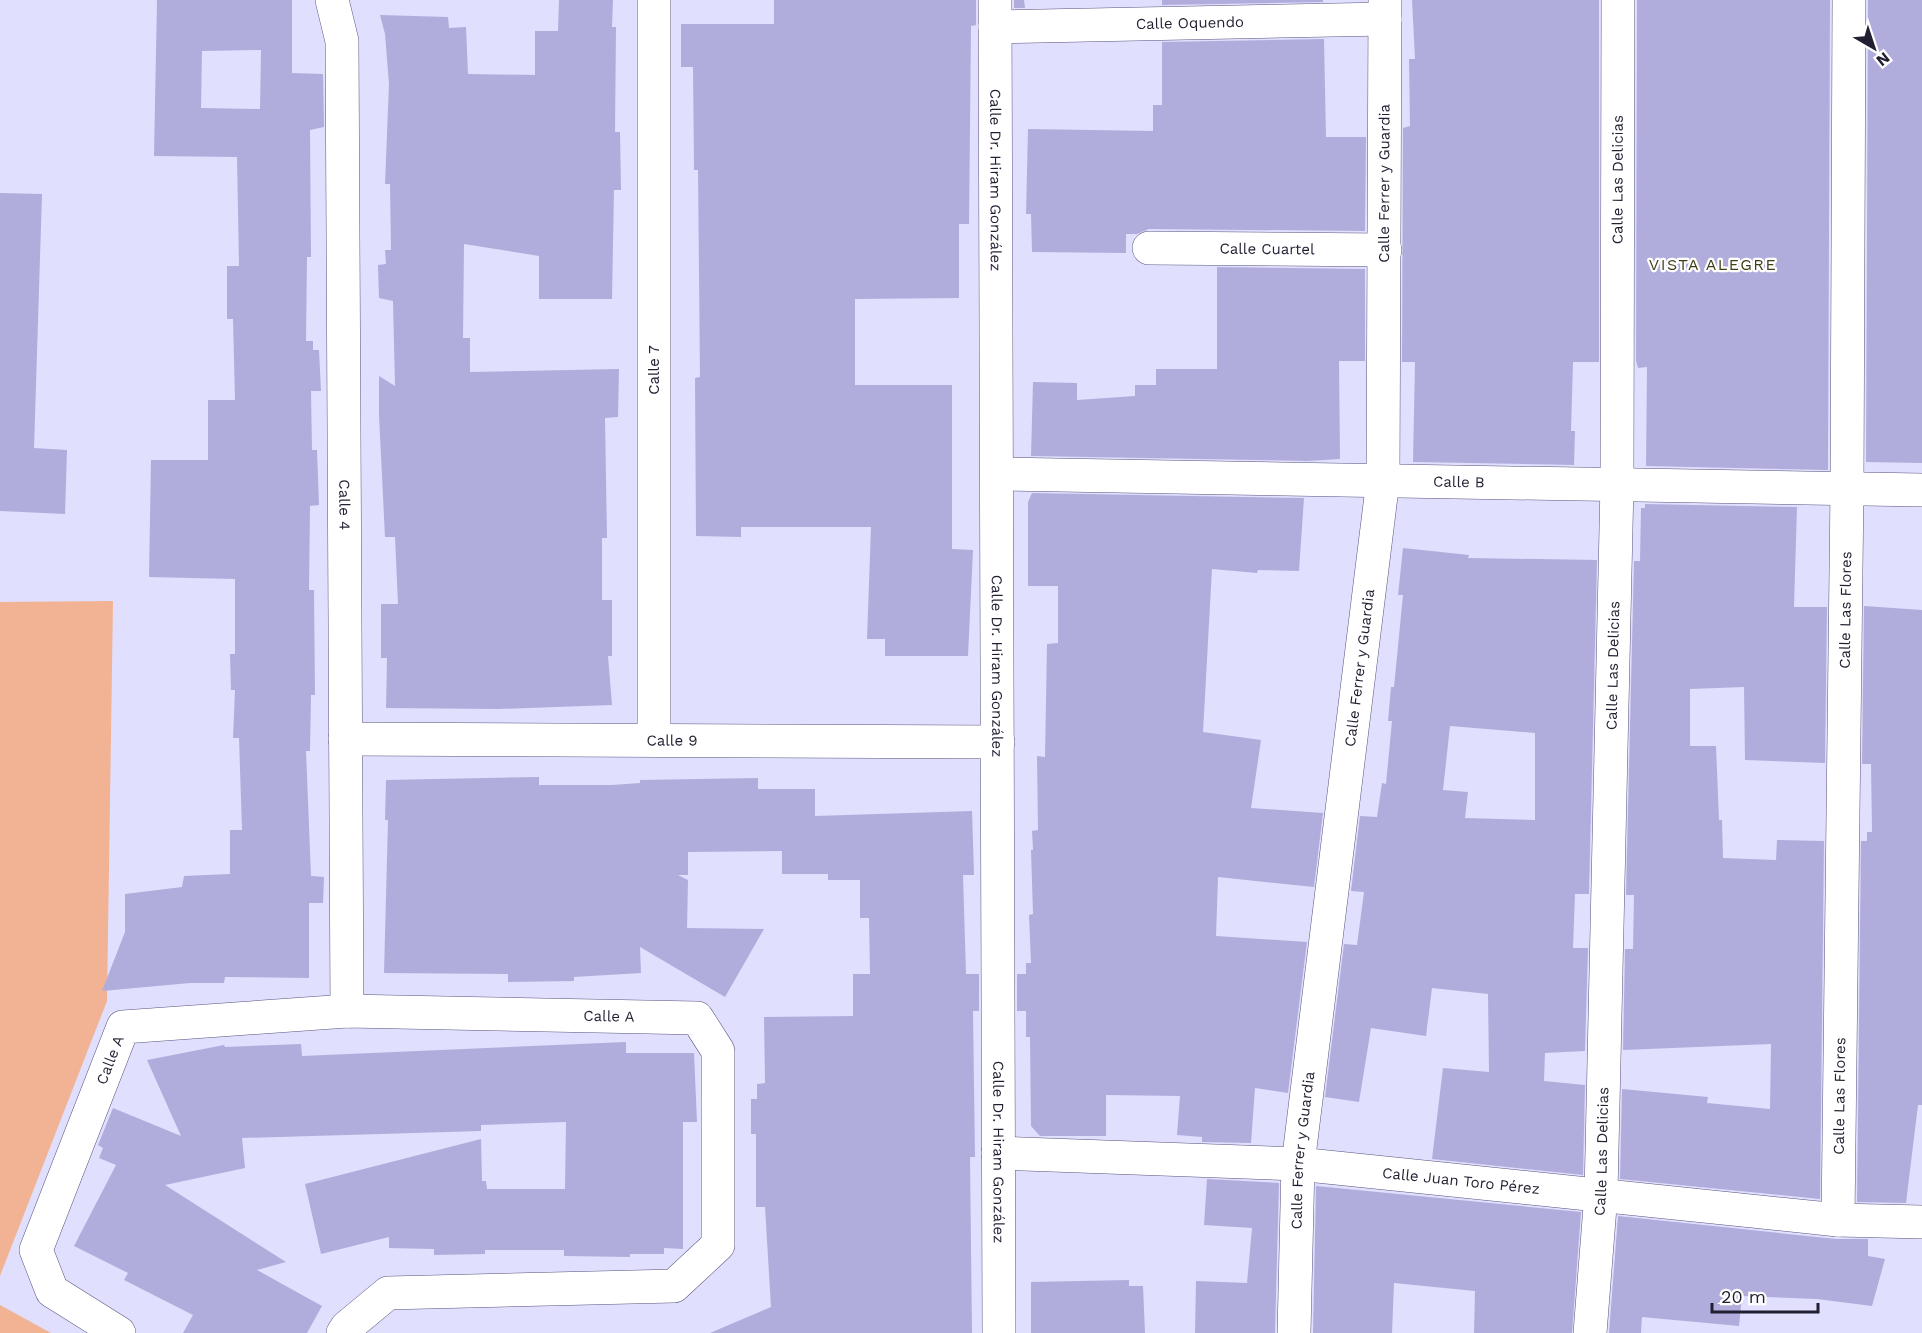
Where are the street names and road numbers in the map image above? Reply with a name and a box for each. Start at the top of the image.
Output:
street label: Calle Oquendo [1136,13,1244,33]
street label: Calle Dr. Hiram González [986,89,1005,271]
street label: Calle Ferrer y Guardia [1375,103,1394,263]
street label: Calle Las Delicias [1608,115,1627,244]
street label: Calle Cuartel [1219,240,1315,258]
street label: Calle 7 [645,345,663,395]
street label: Calle B [1433,473,1485,491]
street label: Calle 4 [335,479,354,530]
street label: Calle Las Flores [1836,551,1855,669]
street label: Calle Dr. Hiram González [988,575,1006,757]
street label: Calle Ferrer y Guardia [1341,587,1378,748]
street label: Calle Las Delicias [1602,601,1623,730]
street label: Calle 9 [646,731,698,750]
street label: Calle A [583,1007,635,1026]
street label: Calle A [92,1033,128,1087]
street label: Calle Las Flores [1830,1037,1849,1155]
street label: Calle Dr. Hiram González [989,1061,1008,1243]
street label: Calle Ferrer y Guardia [1287,1070,1319,1230]
street label: Calle Las Delicias [1590,1087,1612,1217]
street label: Calle Juan Toro Pérez [1381,1164,1541,1198]

